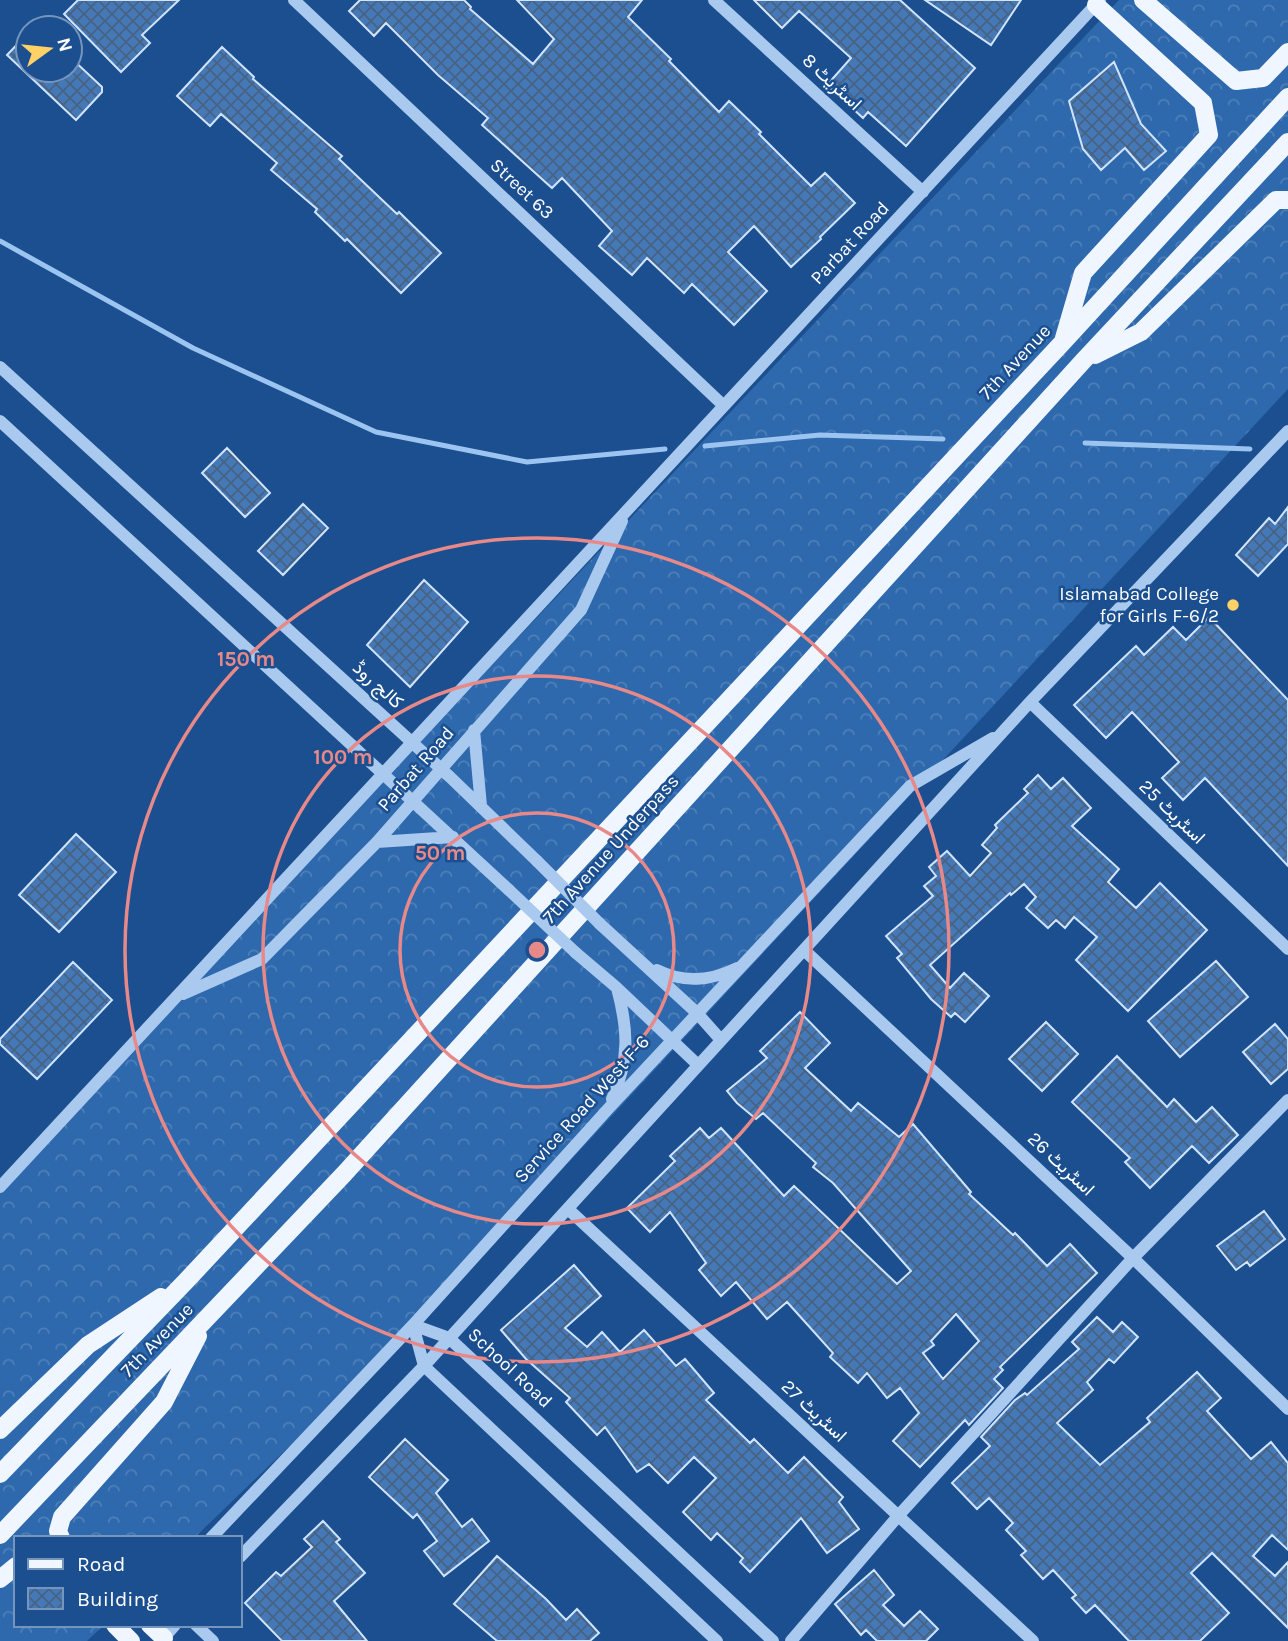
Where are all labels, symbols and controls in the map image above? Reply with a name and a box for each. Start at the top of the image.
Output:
north arrow [14,14,84,84]
text: N [52,35,77,54]
street label: اسٹریٹ 8 [798,49,866,115]
street label: Street 63 [486,154,558,224]
street label: Parbat Road [806,197,894,289]
street label: 7th Avenue [975,320,1055,404]
place label: Islamabad College for Girls F-6/2 [1059,583,1219,627]
marker: Islamabad College for Girls F-6/2 [1225,597,1241,613]
text: 150 m [217,647,275,671]
street label: کالج روڈ [347,657,408,715]
street label: Parbat Road [373,722,459,816]
text: 100 m [313,745,373,769]
street label: 7th Avenue Underpass [538,770,684,928]
street label: اسٹریٹ 25 [1135,775,1209,849]
text: 50 m [415,841,465,865]
centre of rings [525,938,549,962]
street label: Service Road West F-6 [510,1031,654,1187]
street label: اسٹریٹ 26 [1023,1128,1099,1200]
street label: 7th Avenue [116,1298,198,1382]
street label: School Road [463,1323,557,1413]
street label: اسٹریٹ 27 [777,1375,851,1447]
legend [14,1536,242,1627]
text: Road [77,1552,125,1576]
text: Building [77,1587,158,1611]

